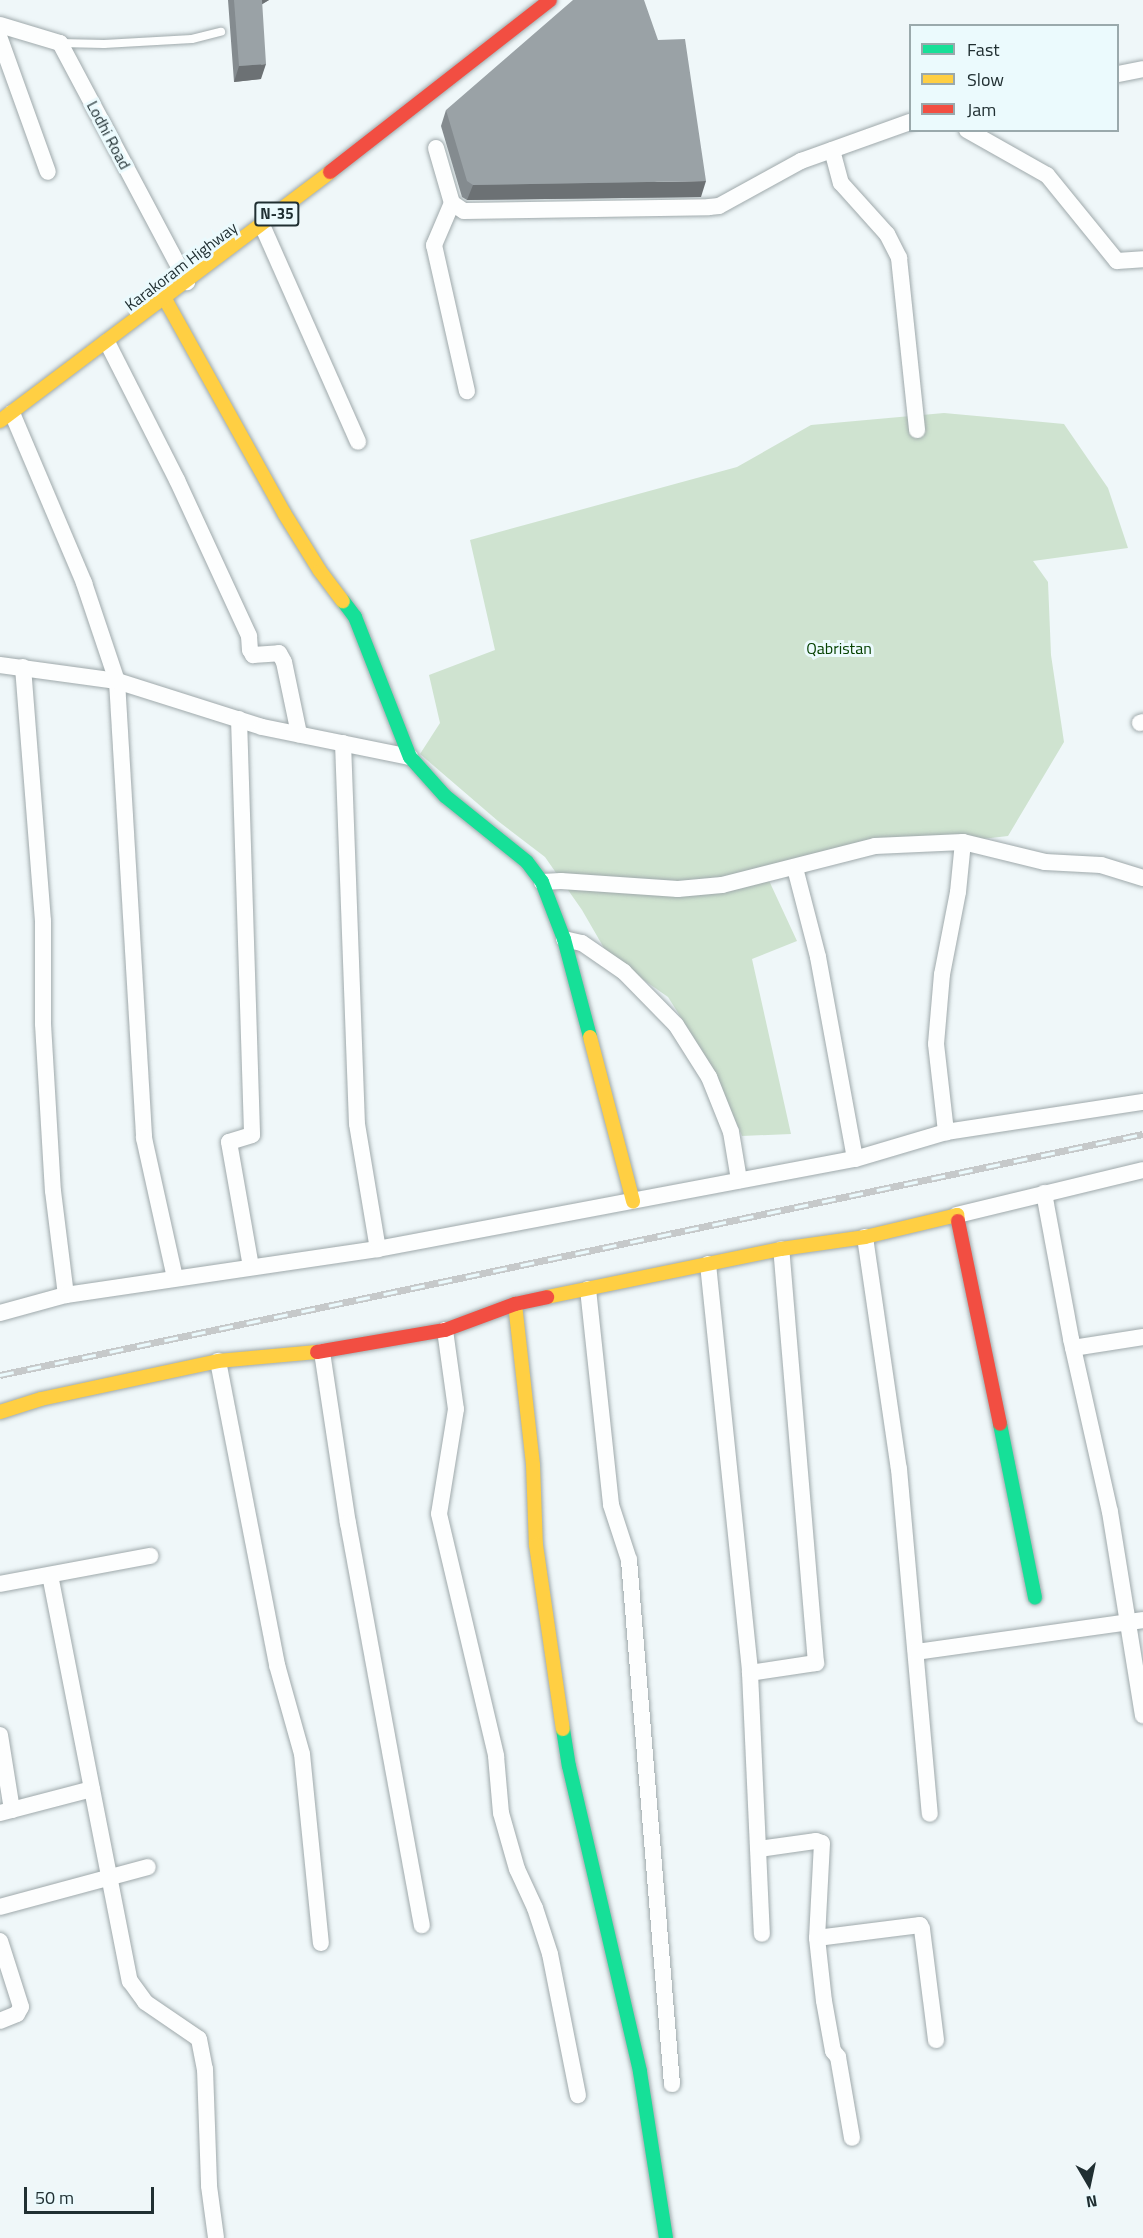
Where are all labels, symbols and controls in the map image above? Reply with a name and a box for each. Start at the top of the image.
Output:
legend [909,24,1119,132]
text: Fast [967,36,1000,63]
text: Slow [967,66,1004,93]
text: Jam [967,96,996,123]
street label: Lodhi Road [83,97,135,173]
road number: N-35 [253,202,301,226]
street label: Karakoram Highway [121,217,241,315]
park label: Qabristan [806,638,872,658]
north arrow [1059,2154,1119,2214]
scale bar [27,2175,158,2213]
text: 50 m [35,2184,74,2211]
text: N [1084,2189,1099,2214]

